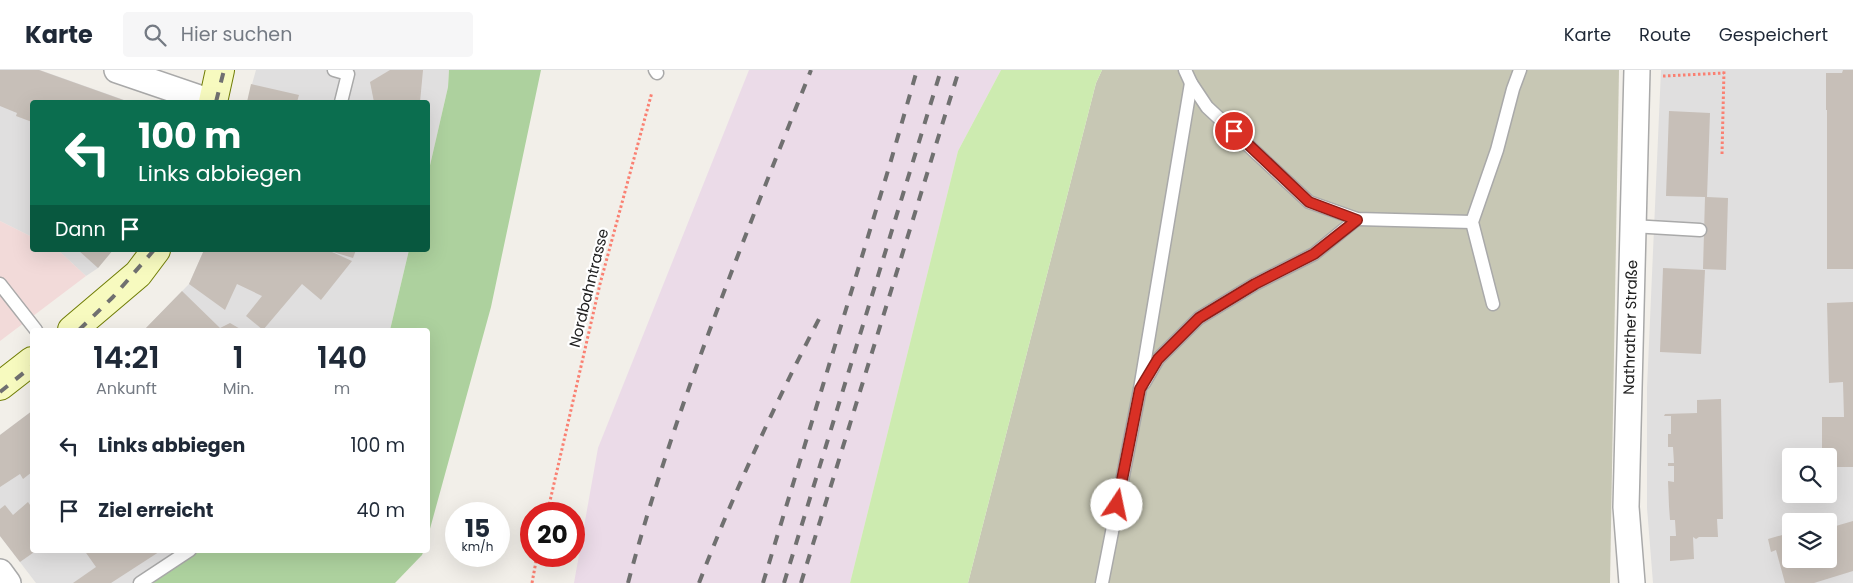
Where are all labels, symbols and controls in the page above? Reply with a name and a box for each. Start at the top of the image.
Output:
search box [123,12,473,57]
text: Karte [25,18,93,51]
icon: search [141,21,169,49]
text: Hier suchen [181,21,292,48]
text: Karte [1564,22,1611,47]
text: Route [1639,22,1691,47]
text: Gespeichert [1719,22,1828,47]
pin [1213,110,1255,152]
text: 100 m [138,111,241,160]
icon: arrive [1220,117,1248,145]
icon: left [55,120,120,185]
text: Links abbiegen [138,158,302,189]
icon: arrive [116,215,144,243]
text: Dann [55,216,106,243]
street label: Nordbahntrasse [564,226,613,349]
street label: Nathrather Straße [1618,259,1642,395]
text: 14:21 [93,336,160,379]
text: 1 [233,336,244,379]
text: 140 [317,336,367,379]
text: Ankunft [96,377,157,400]
text: Min. [223,377,254,400]
text: m [334,377,350,400]
icon: left [55,432,83,460]
text: Links abbiegen [98,432,245,459]
text: 100 m [350,432,405,459]
map controls [1782,448,1837,568]
button: search [1782,448,1837,503]
position arrow [1090,478,1142,530]
icon: arrive [55,497,83,525]
text: Ziel erreicht [98,497,214,524]
text: 40 m [356,497,405,524]
speed limit sign: 20 [520,502,585,567]
text: 15 [465,511,490,546]
button: layers [1782,513,1837,568]
text: km/h [462,538,493,555]

